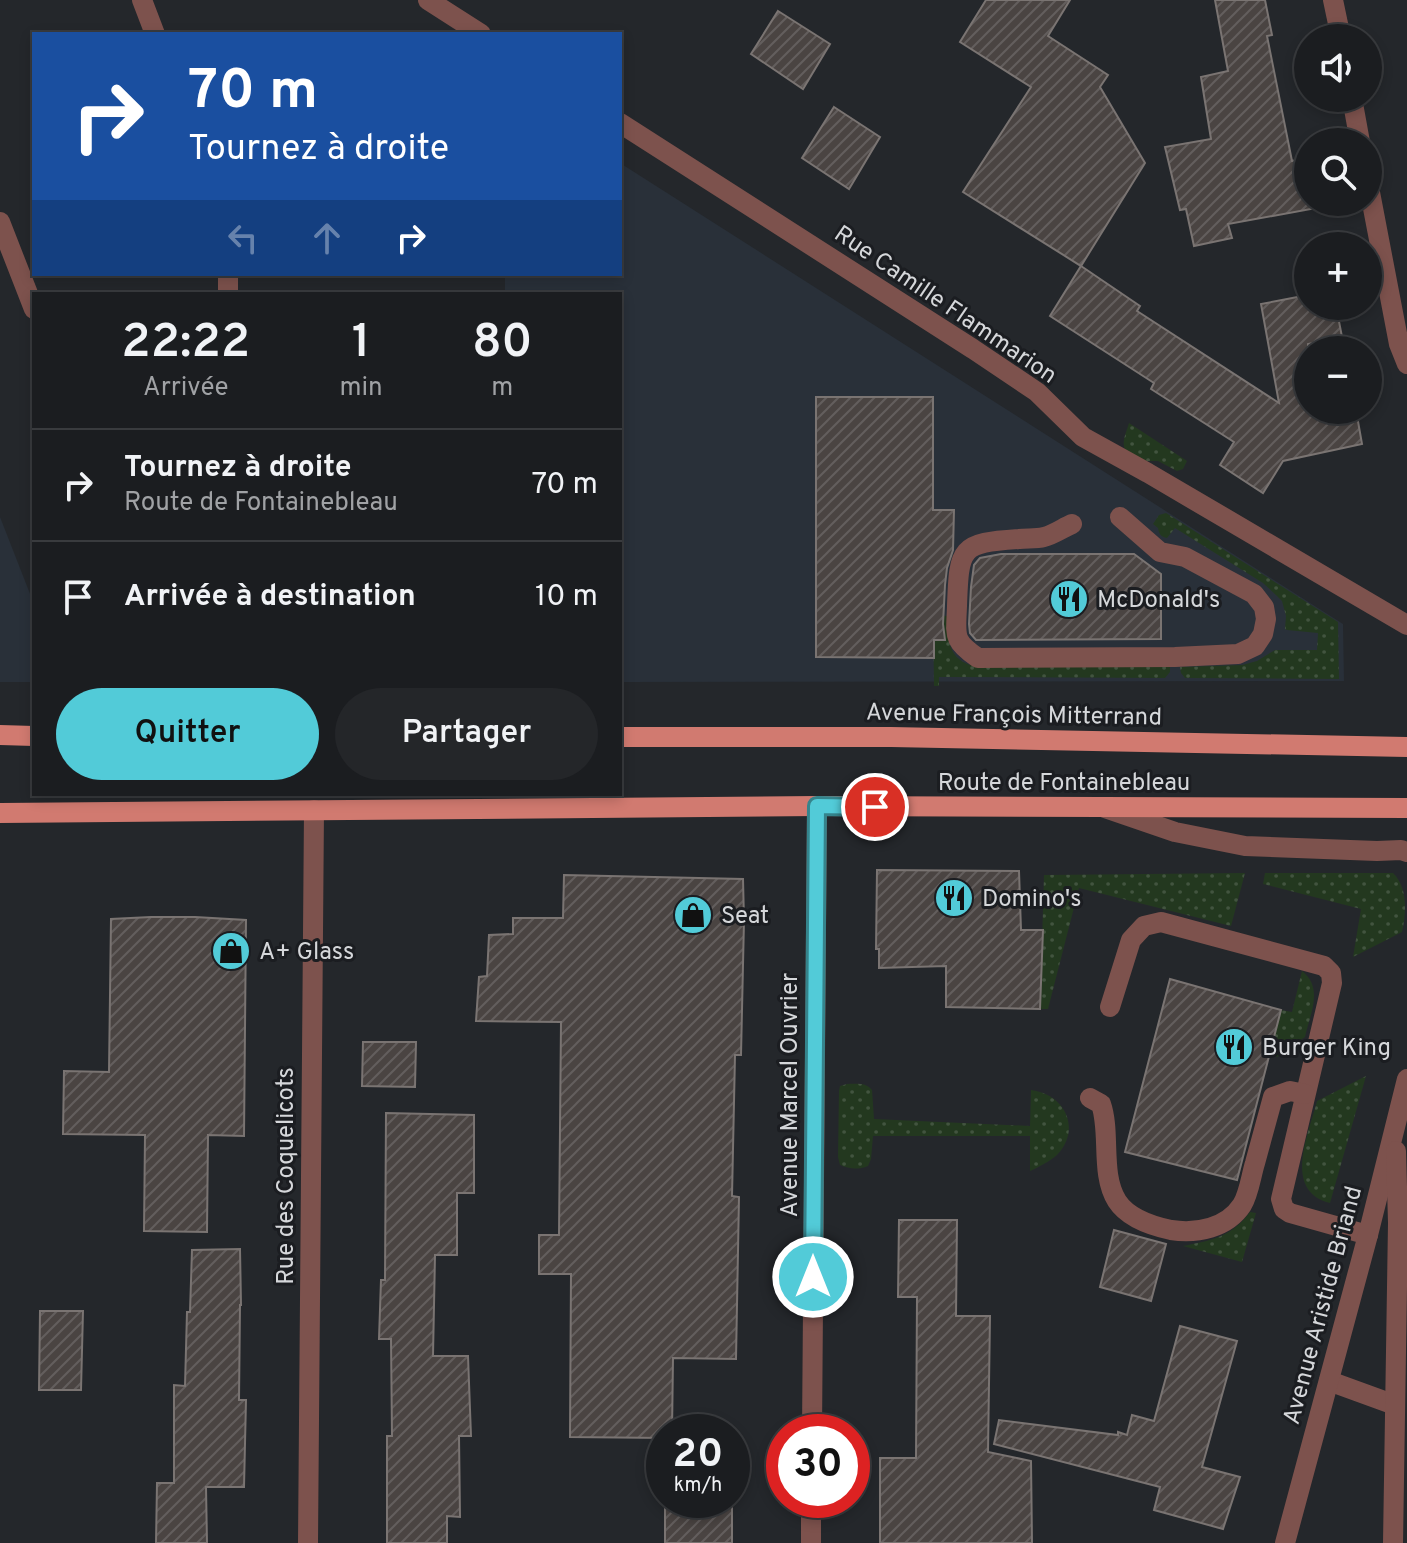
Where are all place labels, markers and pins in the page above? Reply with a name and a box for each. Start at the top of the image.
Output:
restaurant icon: McDonald's [1048,578,1090,620]
place label: McDonald's [1097,586,1220,616]
pin [841,773,909,841]
restaurant icon: Domino's [933,877,975,919]
place label: Domino's [982,885,1081,915]
shop icon: Seat [672,894,714,936]
place label: Seat [721,902,769,932]
shop icon: A+ Glass [210,930,252,972]
place label: A+ Glass [259,938,354,968]
restaurant icon: Burger King [1213,1026,1255,1068]
place label: Burger King [1262,1034,1391,1064]

